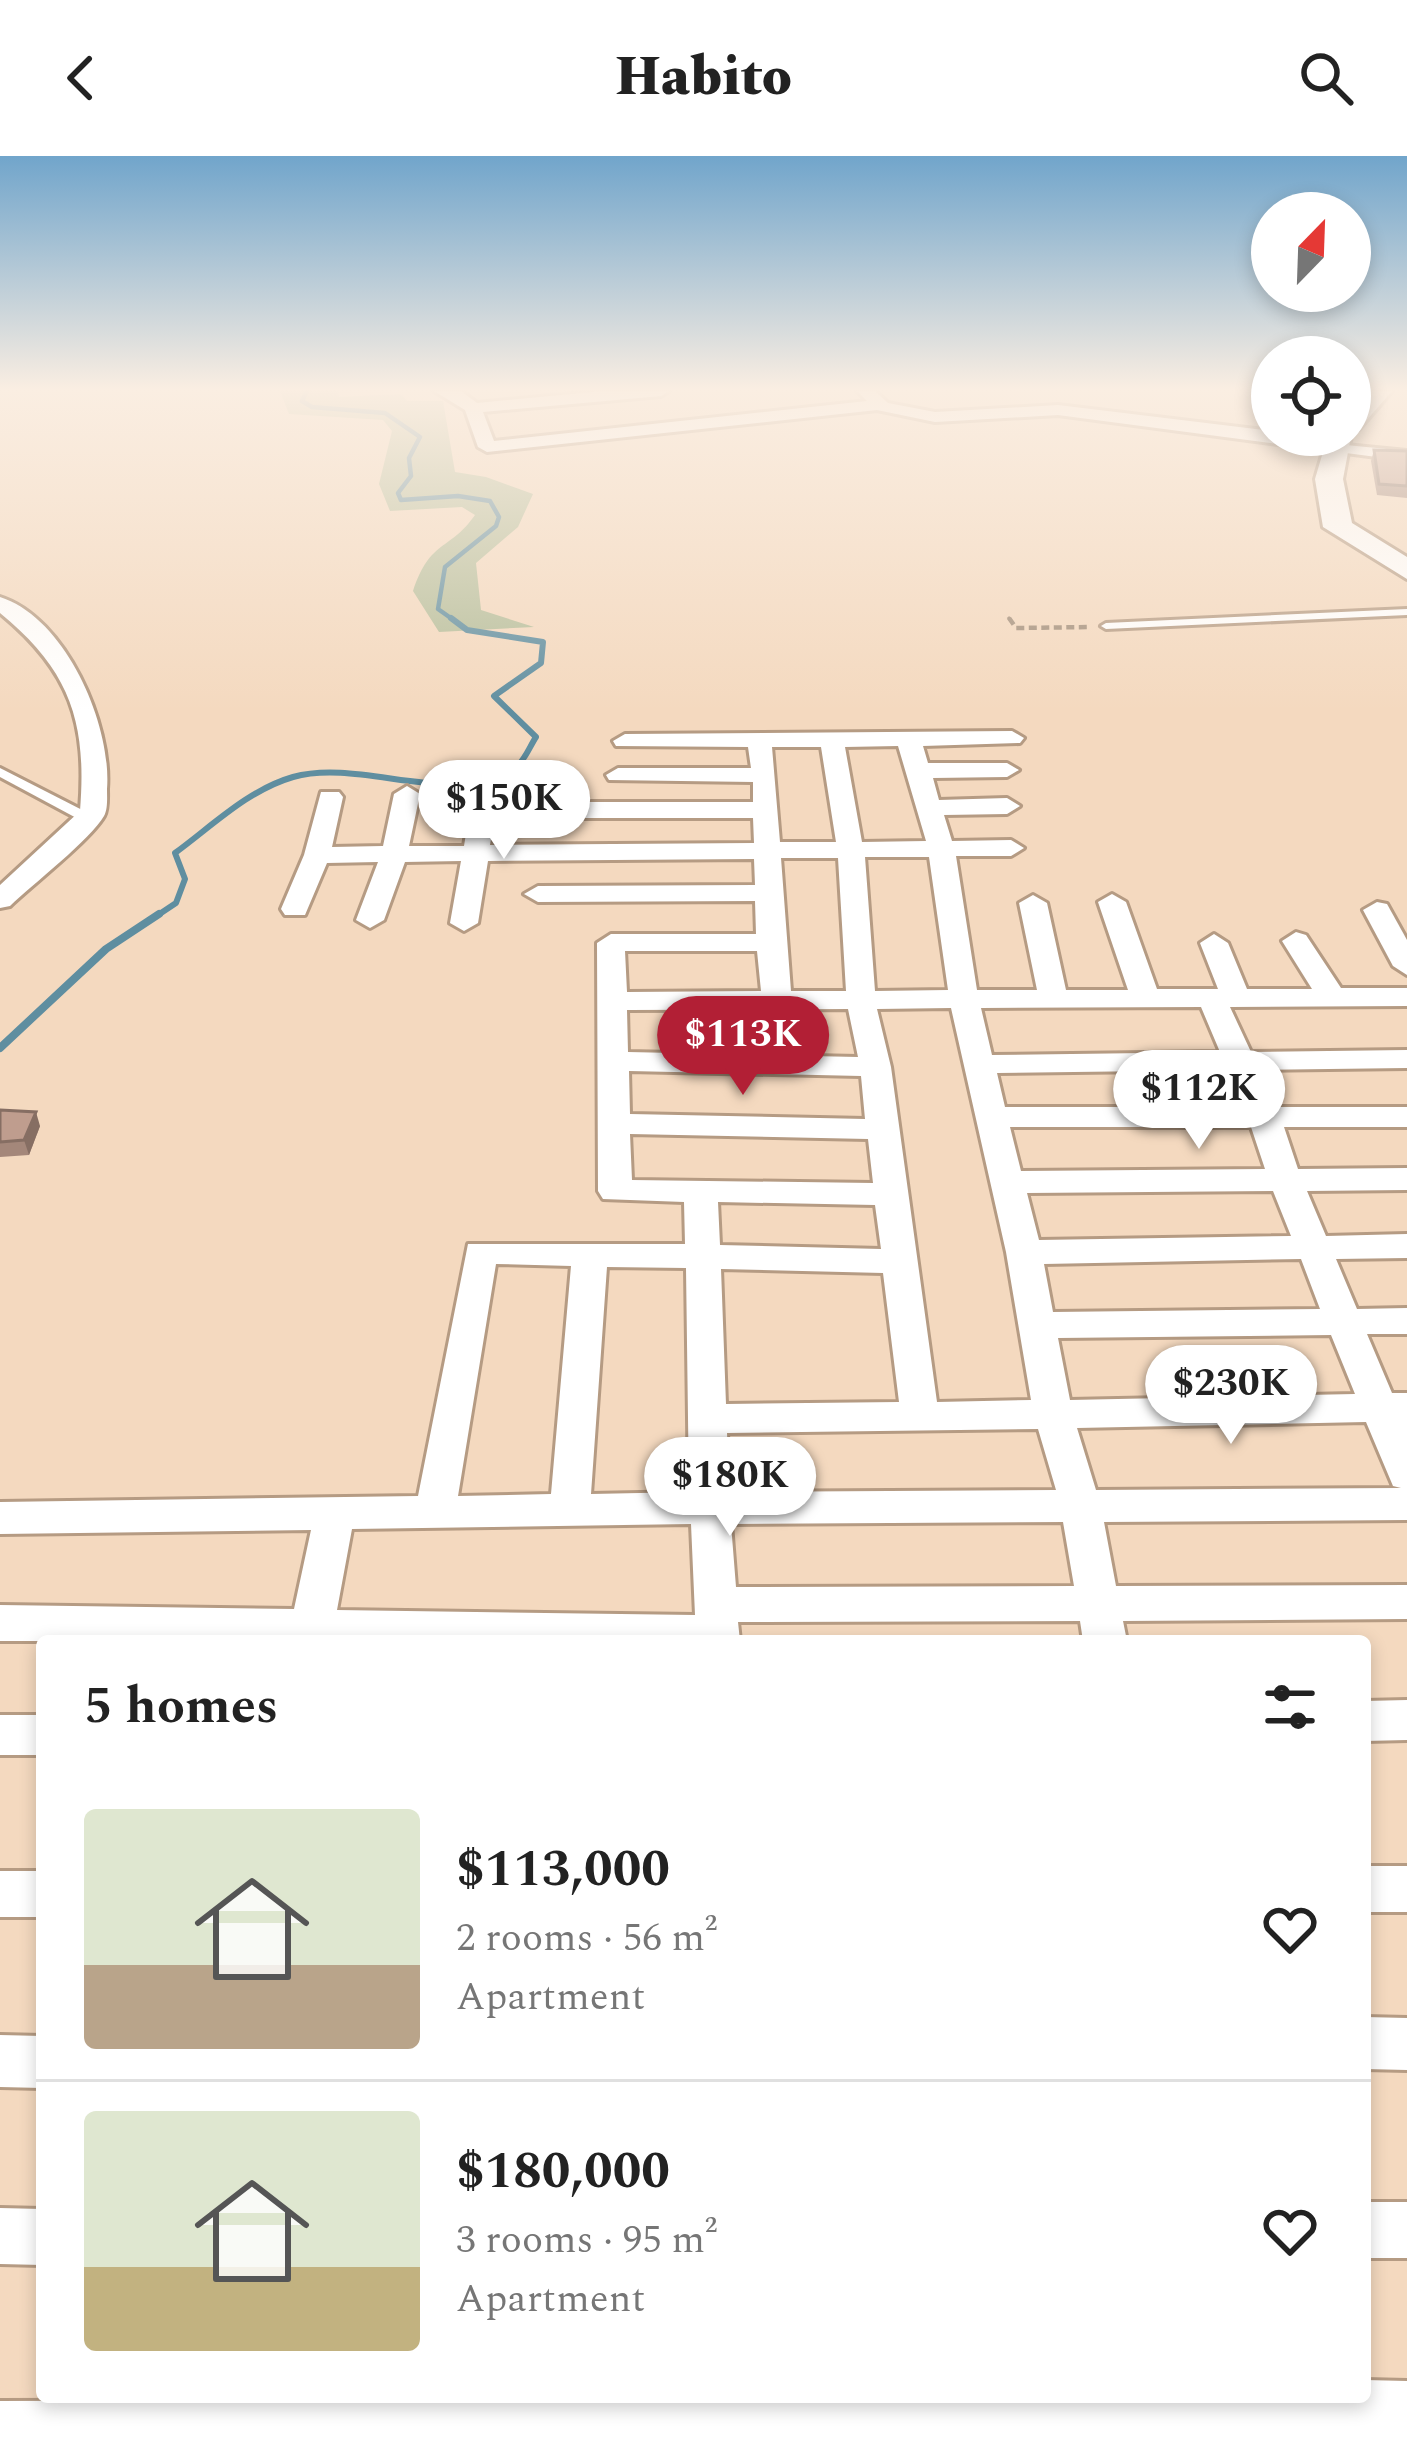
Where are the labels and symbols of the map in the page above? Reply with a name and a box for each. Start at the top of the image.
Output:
north arrow [1251,192,1371,312]
pin: $150K [420,760,588,862]
pin: $113K [659,996,827,1098]
pin: $112K [1115,1050,1283,1152]
pin: $230K [1147,1345,1315,1447]
pin: $180K [646,1437,814,1539]

